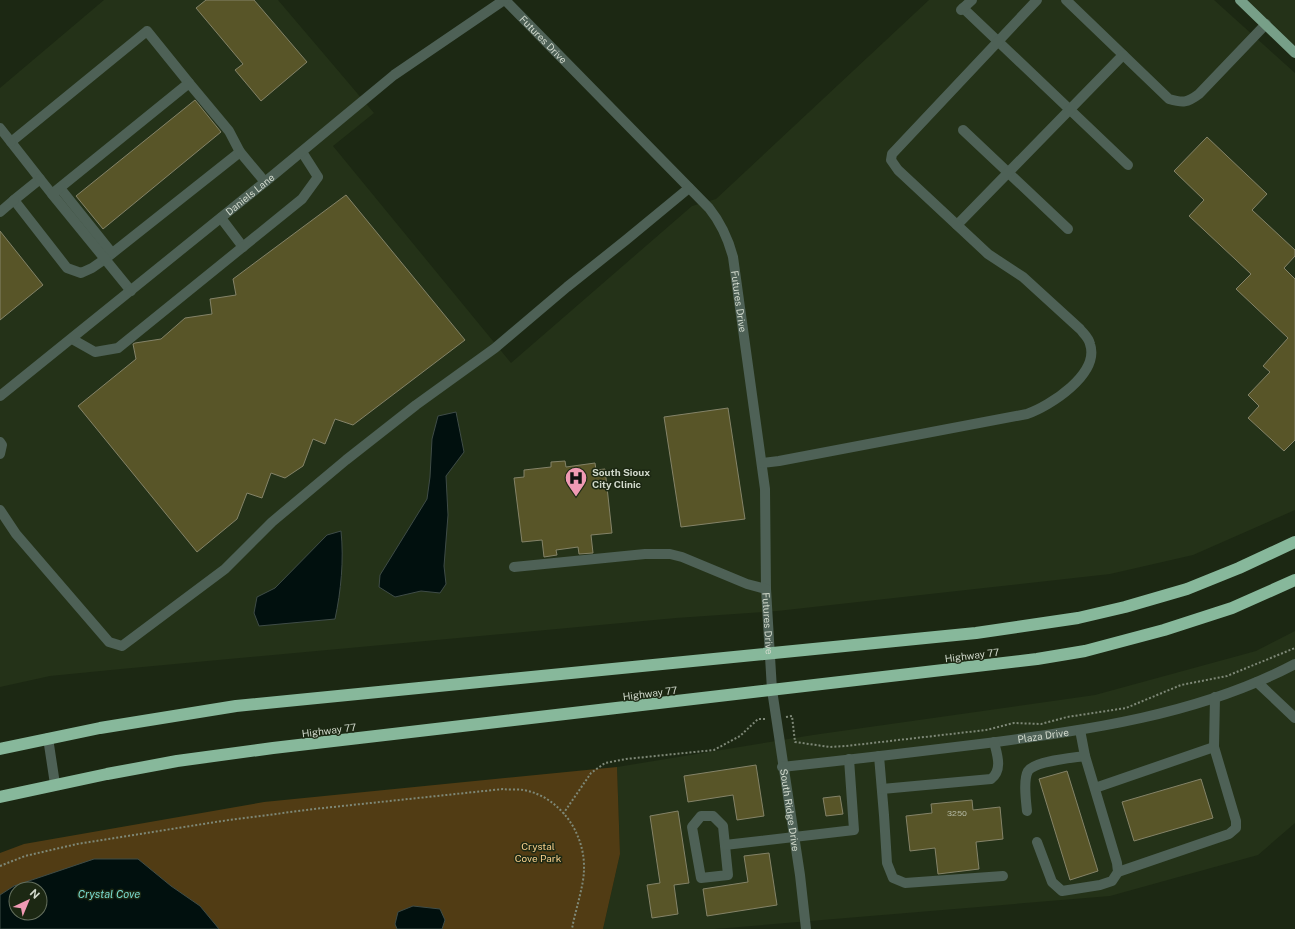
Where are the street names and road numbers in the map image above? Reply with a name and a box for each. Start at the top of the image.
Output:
street label: Futures Drive [517,13,570,66]
street label: Daniels Lane [223,171,277,218]
street label: Futures Drive [729,270,749,333]
street label: Futures Drive [760,592,776,655]
street label: Highway 77 [944,646,1000,664]
street label: Highway 77 [622,684,678,702]
street label: Highway 77 [301,721,357,739]
street label: Plaza Drive [1017,726,1070,745]
street label: South Ridge Drive [778,768,802,852]

